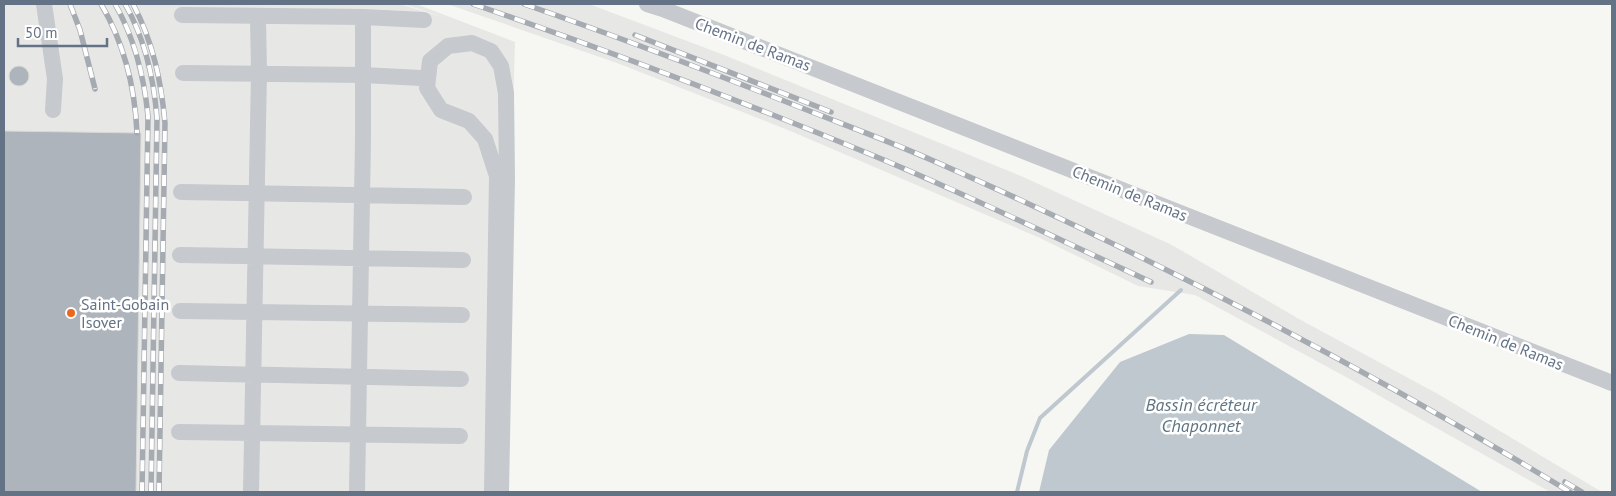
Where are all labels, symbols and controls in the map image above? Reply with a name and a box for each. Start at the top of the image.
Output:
street label: Chemin de Ramas [692,13,814,75]
scale bar [18,15,106,47]
text: 50 m [25,23,58,42]
street label: Chemin de Ramas [1070,161,1191,225]
place label: Saint-Gobain Isover [81,294,169,332]
marker: Saint-Gobain Isover [65,307,77,319]
street label: Chemin de Ramas [1446,310,1567,374]
water label: Bassin écréteur Chaponnet [1145,393,1258,437]

